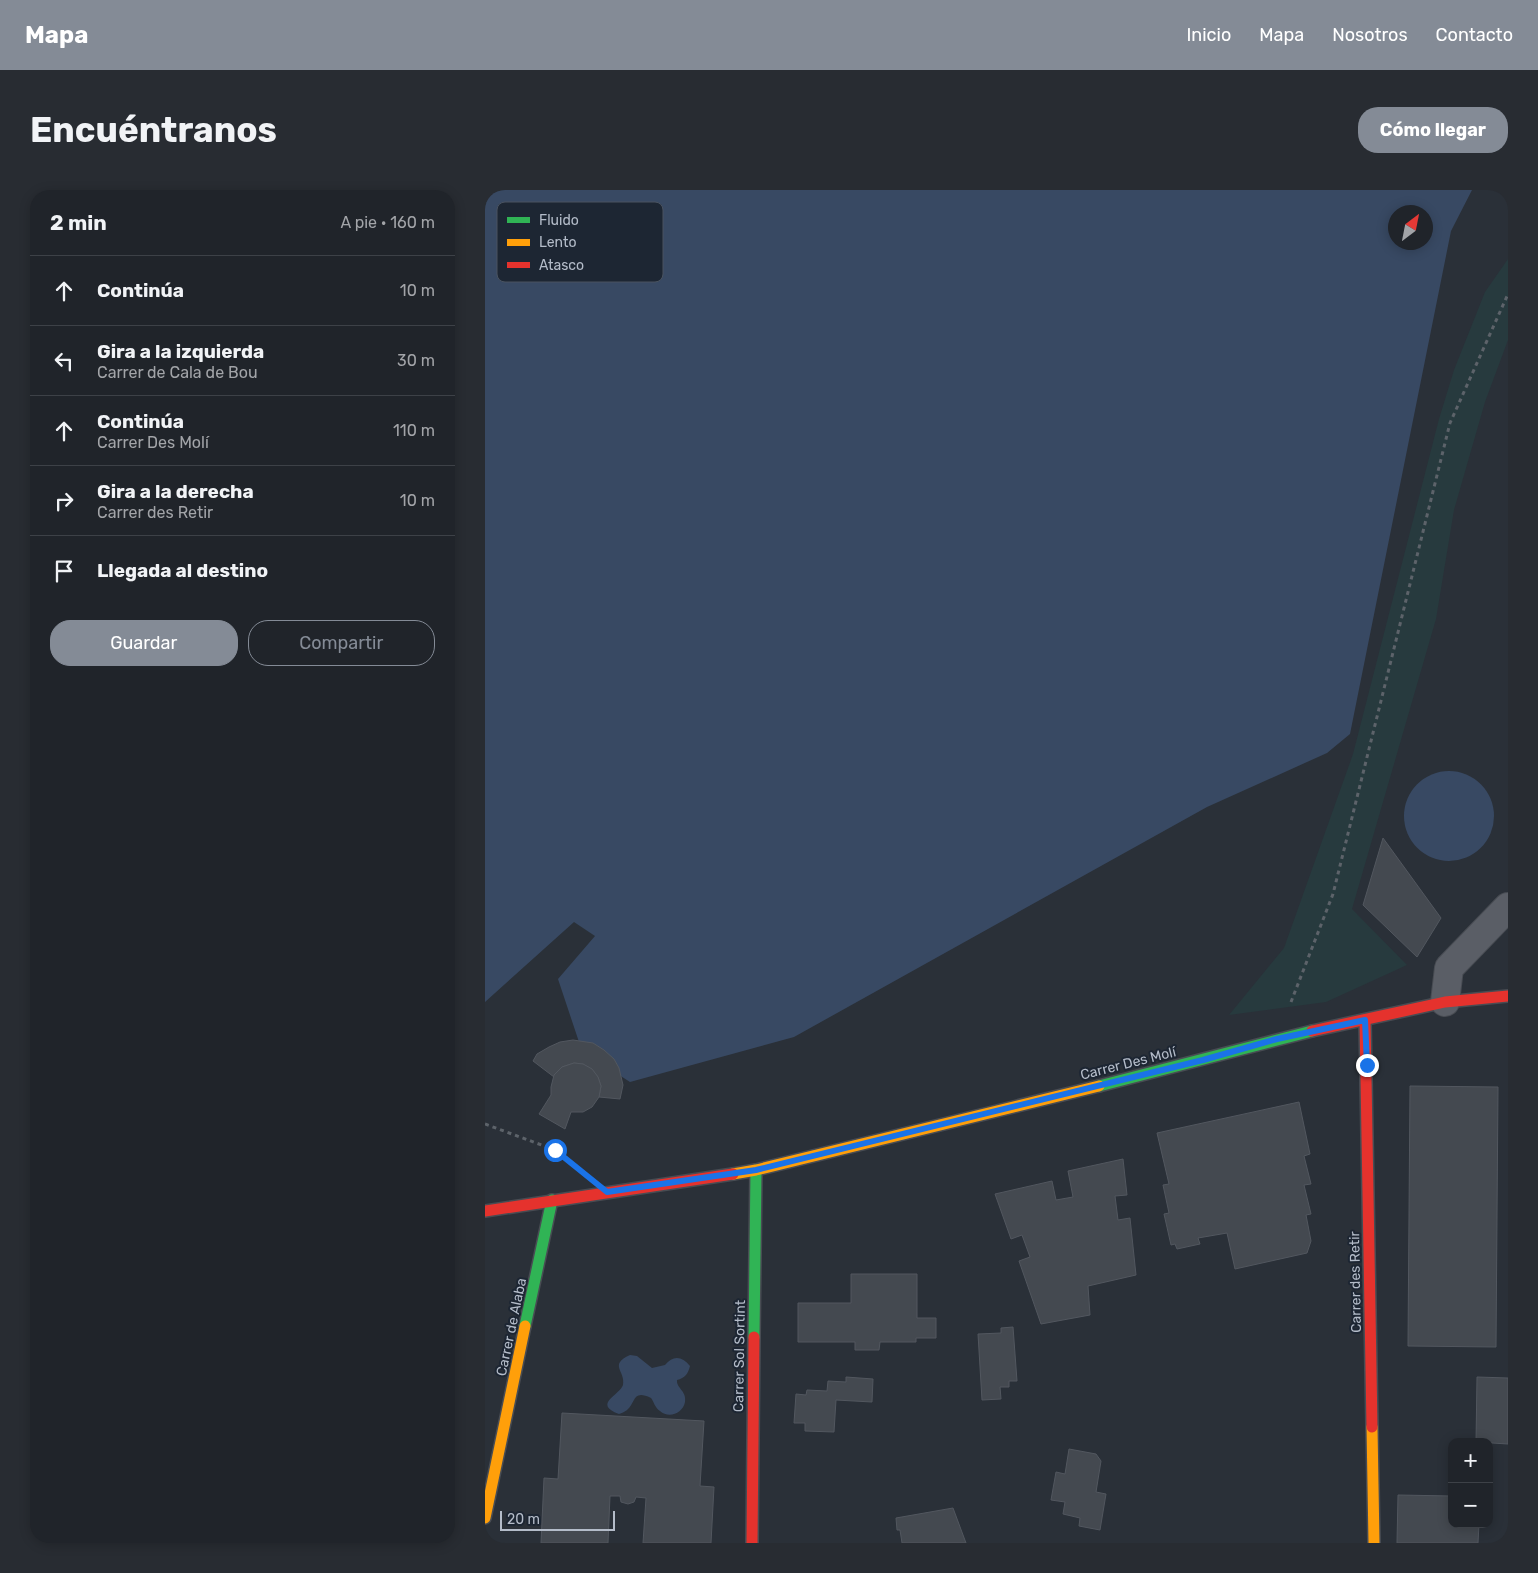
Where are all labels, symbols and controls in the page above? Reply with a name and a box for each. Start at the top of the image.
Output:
text: Mapa [25,21,88,49]
text: Inicio [1186,24,1231,46]
text: Mapa [1259,24,1304,46]
text: Nosotros [1332,24,1408,46]
text: Contacto [1436,24,1513,46]
button: Cómo llegar [1358,107,1508,153]
text: Encuéntranos [30,109,277,151]
legend [497,202,663,282]
north arrow [1388,205,1433,250]
text: 2 min [50,210,107,235]
text: Fluido [539,212,579,229]
text: A pie · 160 m [340,213,435,232]
text: Lento [539,234,576,251]
text: Atasco [539,257,584,274]
icon: ahead [50,277,78,305]
text: Continúa [97,279,184,302]
text: 10 m [400,281,435,300]
text: Gira a la izquierda [97,340,264,363]
icon: left [50,347,78,375]
text: 30 m [397,351,435,370]
text: Carrer de Cala de Bou [97,363,258,382]
text: Continúa [97,410,184,433]
icon: ahead [50,417,78,445]
text: 110 m [393,421,435,440]
text: Carrer Des Molí [97,433,209,452]
text: Gira a la derecha [97,480,254,503]
icon: right [50,487,78,515]
text: 10 m [400,491,435,510]
text: Carrer des Retir [97,503,213,522]
icon: arrive [50,557,78,585]
text: Llegada al destino [97,559,268,582]
button: Guardar [50,620,238,666]
button: Compartir [248,620,435,666]
street label: Carrer Des Molí [1079,1043,1178,1084]
route end [1356,1054,1379,1077]
route start [544,1139,567,1162]
street label: Carrer des Retir [1346,1230,1365,1333]
street label: Carrer de Alaba [493,1277,530,1378]
street label: Carrer Sol Sortint [730,1299,749,1412]
map controls [1448,1438,1493,1528]
button: + [1448,1438,1493,1483]
button: − [1448,1483,1493,1528]
scale bar [500,1508,615,1531]
text: 20 m [507,1511,540,1528]

